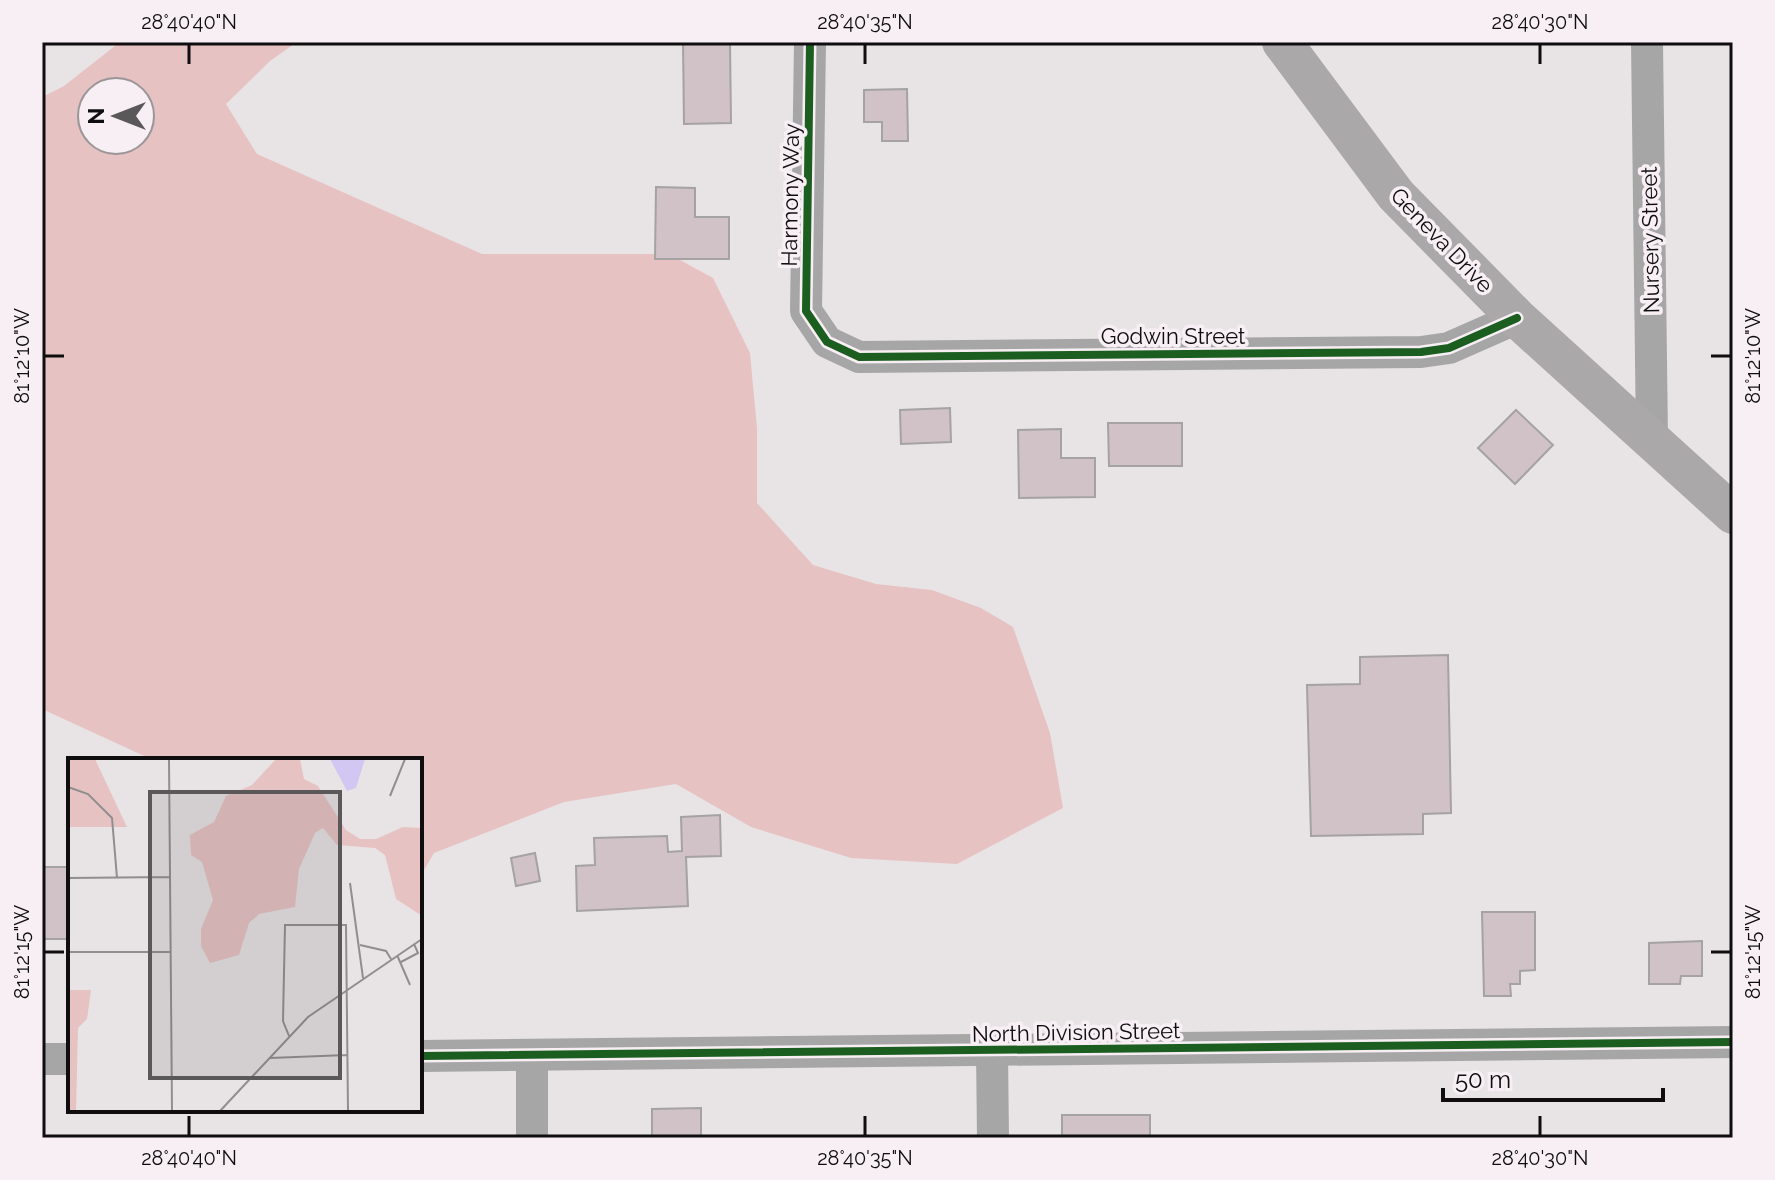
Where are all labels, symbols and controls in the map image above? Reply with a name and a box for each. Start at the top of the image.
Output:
text: 28°40'40"N [141,10,237,34]
text: 28°40'35"N [817,10,913,34]
text: 28°40'30"N [1492,10,1588,34]
north arrow [76,76,156,156]
text: N [83,108,109,124]
street label: Harmony Way [776,123,804,267]
street label: Nursery Street [1636,166,1664,314]
street label: Geneva Drive [1386,182,1499,298]
text: 81°12'10"W [10,308,34,404]
text: 81°12'10"W [1741,308,1765,404]
street label: Godwin Street [1101,323,1246,349]
inset map [68,758,422,1112]
text: 81°12'15"W [10,905,34,999]
text: 81°12'15"W [1741,905,1765,999]
street label: North Division Street [972,1017,1181,1047]
scale bar [1443,1052,1663,1102]
text: 50 m [1455,1065,1511,1094]
text: 28°40'40"N [141,1146,237,1170]
text: 28°40'35"N [817,1146,913,1170]
text: 28°40'30"N [1492,1146,1588,1170]

